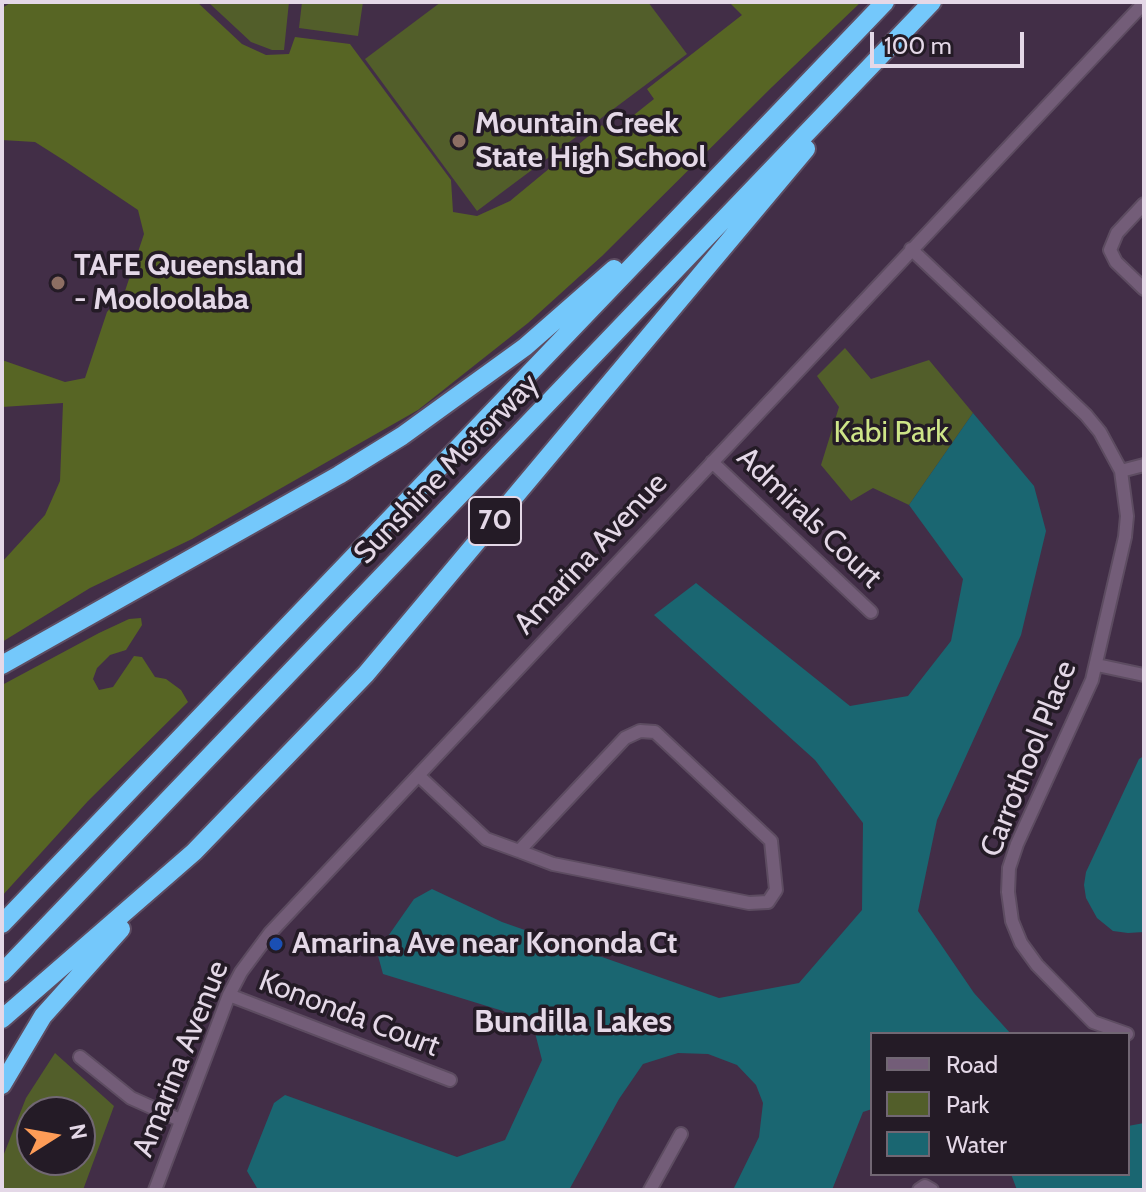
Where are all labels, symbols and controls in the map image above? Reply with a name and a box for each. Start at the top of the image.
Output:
scale bar [874,16,1028,66]
text: 100 m [884,31,952,60]
place label: Mountain Creek State High School [475,106,706,176]
marker: Mountain Creek State High School [450,132,468,150]
place label: TAFE Queensland - Mooloolaba [74,248,303,318]
marker: TAFE Queensland - Mooloolaba [49,274,67,292]
street label: Sunshine Motorway [347,366,547,572]
park label: Kabi Park [833,415,949,451]
street label: Admirals Court [729,440,889,596]
street label: Amarina Avenue [507,466,675,642]
road number: 70 [469,497,521,545]
street label: Carrothool Place [973,656,1085,862]
place label: Amarina Ave near Kononda Ct [292,926,677,962]
marker: Amarina Ave near Kononda Ct [267,935,285,953]
street label: Amarina Avenue [125,956,237,1162]
street label: Kononda Court [254,963,444,1065]
district label: Bundilla Lakes [474,1004,672,1042]
legend [870,1032,1130,1176]
text: Road [946,1050,998,1079]
text: Park [946,1090,989,1119]
north arrow [16,1096,96,1176]
text: N [63,1121,93,1142]
text: Water [946,1130,1007,1159]

